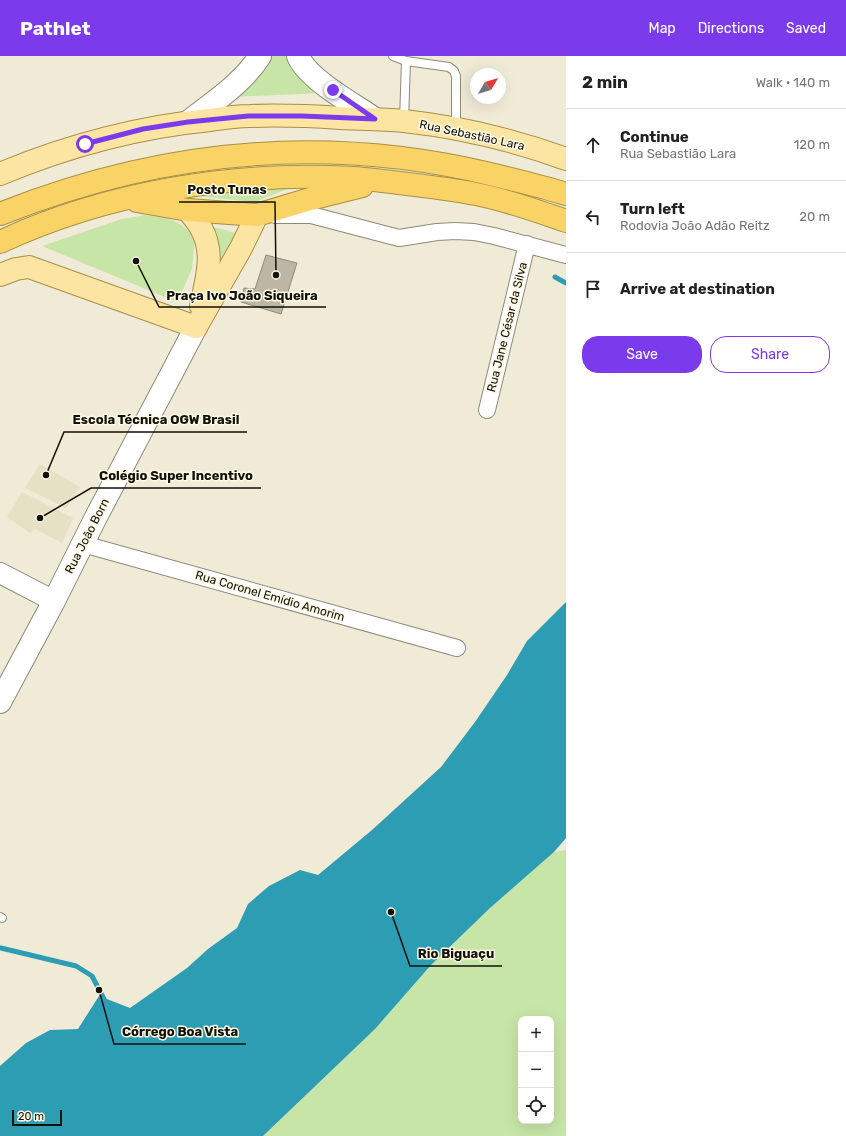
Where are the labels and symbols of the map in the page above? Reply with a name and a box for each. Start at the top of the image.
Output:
north arrow [470,68,506,104]
route end [324,81,342,99]
street label: Rua Sebastião Lara [418,117,526,153]
route start [76,135,94,153]
callout: Posto Tunas [179,177,275,202]
text: Posto Tunas [187,182,267,197]
street label: Rua Jane César da Silva [484,261,530,393]
callout: Praça Ivo João Siqueira [159,282,326,307]
text: Praça Ivo João Siqueira [166,288,318,303]
callout: Escola Técnica OGW Brasil [64,407,247,432]
text: Escola Técnica OGW Brasil [73,412,239,427]
callout: Colégio Super Incentivo [91,463,261,488]
text: Colégio Super Incentivo [99,468,253,483]
street label: Rua João Born [62,496,112,576]
street label: Rua Coronel Emídio Amorim [194,568,346,624]
callout: Rio Biguaçu [410,941,502,966]
text: Rio Biguaçu [418,946,494,961]
callout: Córrego Boa Vista [114,1019,246,1044]
text: Córrego Boa Vista [122,1024,238,1039]
scale bar [12,1108,62,1127]

